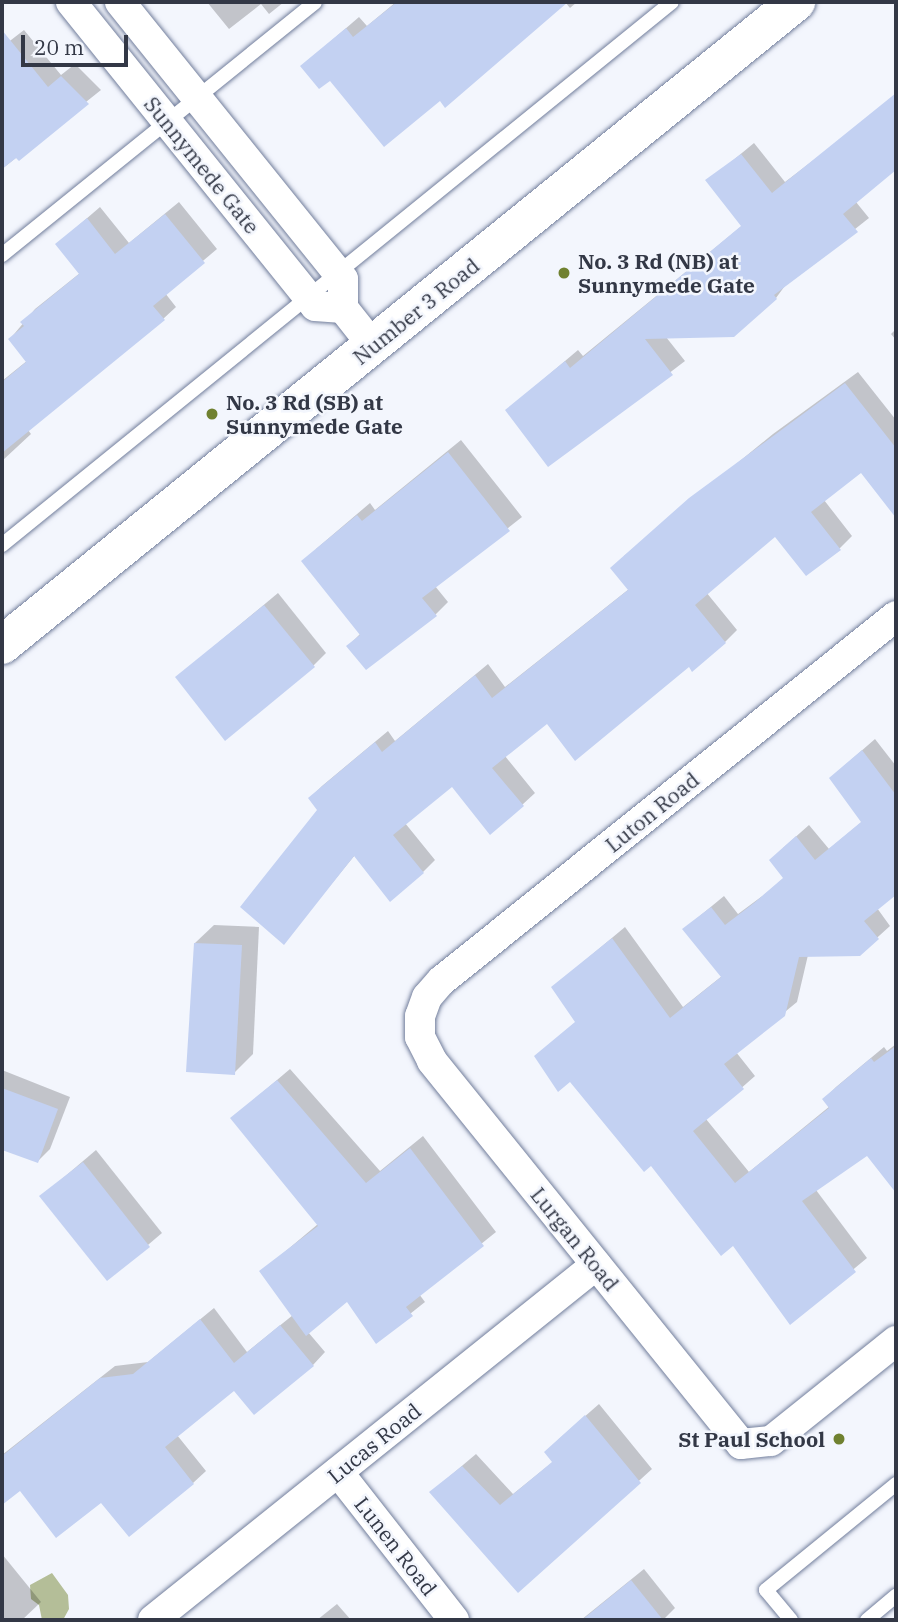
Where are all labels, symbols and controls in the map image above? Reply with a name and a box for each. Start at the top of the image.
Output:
scale bar [24,21,131,65]
text: 20 m [34,33,84,61]
street label: Sunnymede Gate [139,91,265,239]
place label: No. 3 Rd (NB) at Sunnymede Gate [578,248,755,298]
street label: Number 3 Road [348,252,484,370]
marker: No. 3 Rd (NB) at Sunnymede Gate [556,265,572,281]
place label: No. 3 Rd (SB) at Sunnymede Gate [226,389,403,439]
marker: No. 3 Rd (SB) at Sunnymede Gate [204,406,220,422]
street label: Luton Road [600,767,704,857]
street label: Lurgan Road [526,1182,624,1296]
street label: Lucas Road [322,1398,426,1488]
place label: St Paul School [678,1426,825,1452]
marker: St Paul School [831,1431,847,1447]
street label: Lunen Road [350,1492,442,1600]

